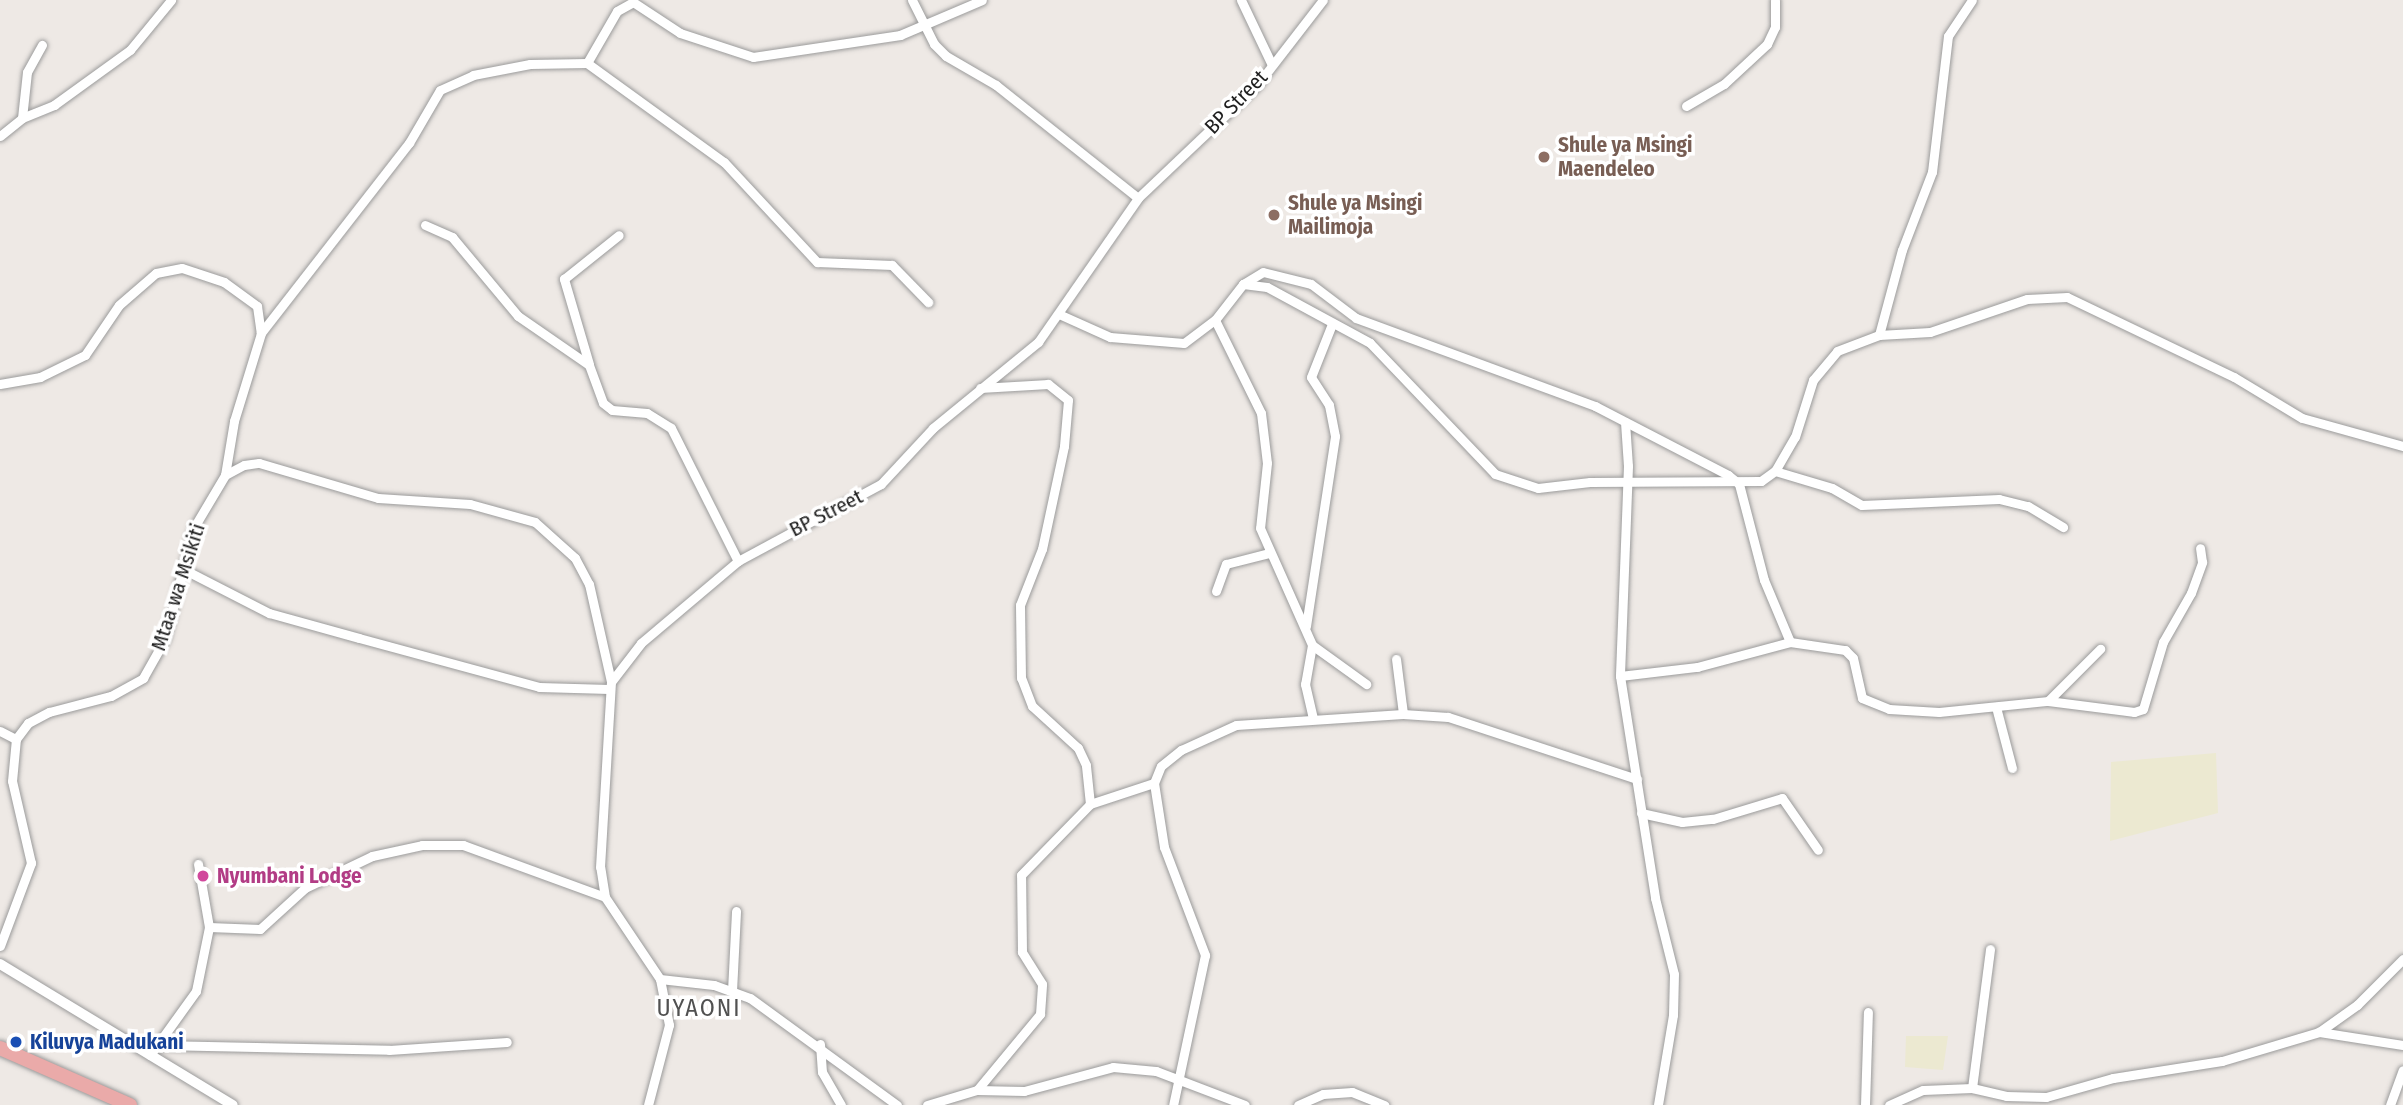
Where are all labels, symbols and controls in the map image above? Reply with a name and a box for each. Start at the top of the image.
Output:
street label: BP Street [1199,65,1273,139]
place label: Shule ya Msingi Maendeleo [1558,132,1692,182]
marker: Shule ya Msingi Maendeleo [1536,149,1552,165]
place label: Shule ya Msingi Mailimoja [1288,190,1422,240]
marker: Shule ya Msingi Mailimoja [1266,207,1282,223]
street label: BP Street [785,484,867,542]
street label: Mtaa wa Msikiti [146,520,210,654]
place label: Nyumbani Lodge [217,863,362,889]
marker: Nyumbani Lodge [195,868,211,884]
district label: UYAONI [657,995,741,1023]
place label: Kiluvya Madukani [30,1029,184,1055]
marker: Kiluvya Madukani [8,1034,24,1050]

